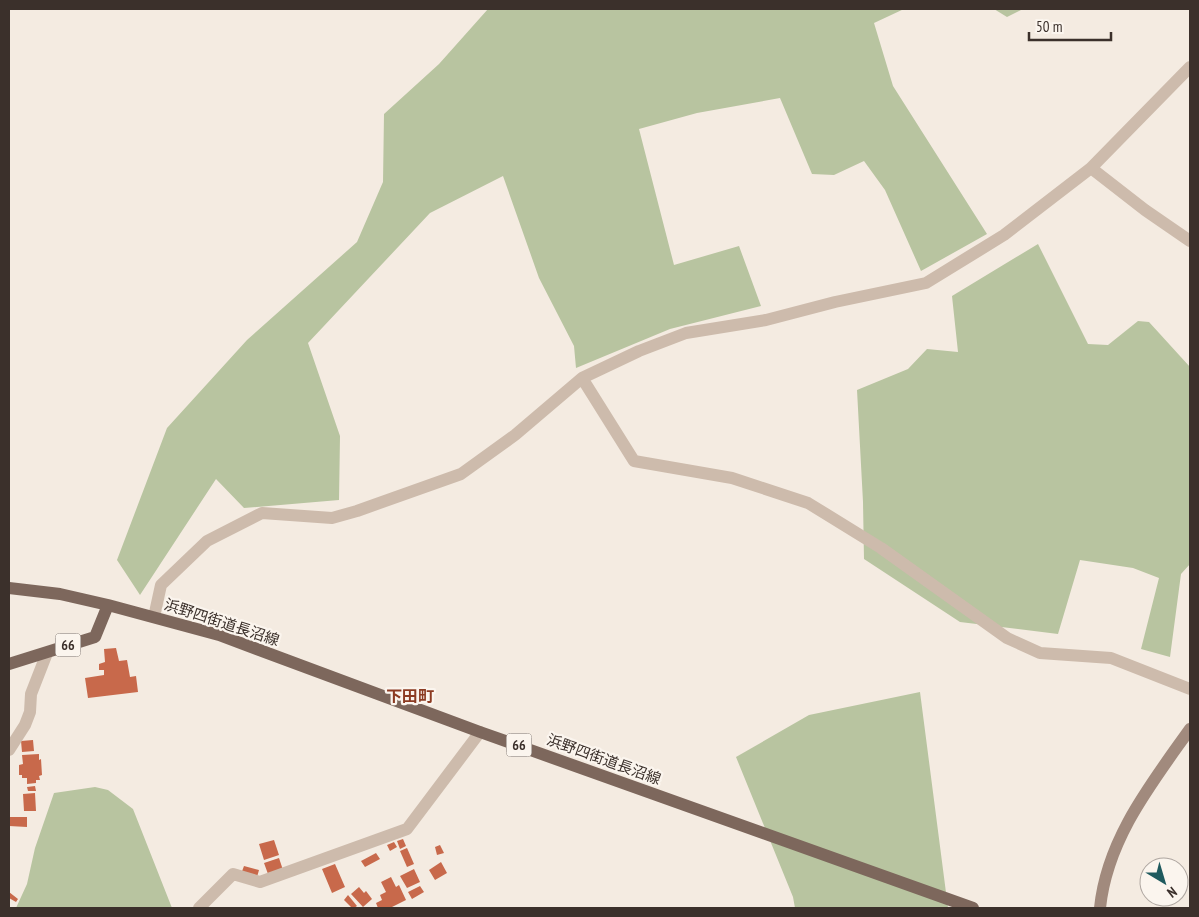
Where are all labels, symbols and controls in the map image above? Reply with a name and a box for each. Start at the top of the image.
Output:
scale bar [1029,10,1112,42]
text: 50 m [1036,17,1062,36]
street label: 浜野四街道長沼線 [162,594,282,650]
road number: 66 [56,634,80,656]
district label: 下田町 [386,686,434,706]
street label: 浜野四街道長沼線 [544,730,664,788]
road number: 66 [506,734,532,756]
north arrow [1139,857,1189,907]
text: N [1163,883,1181,902]

